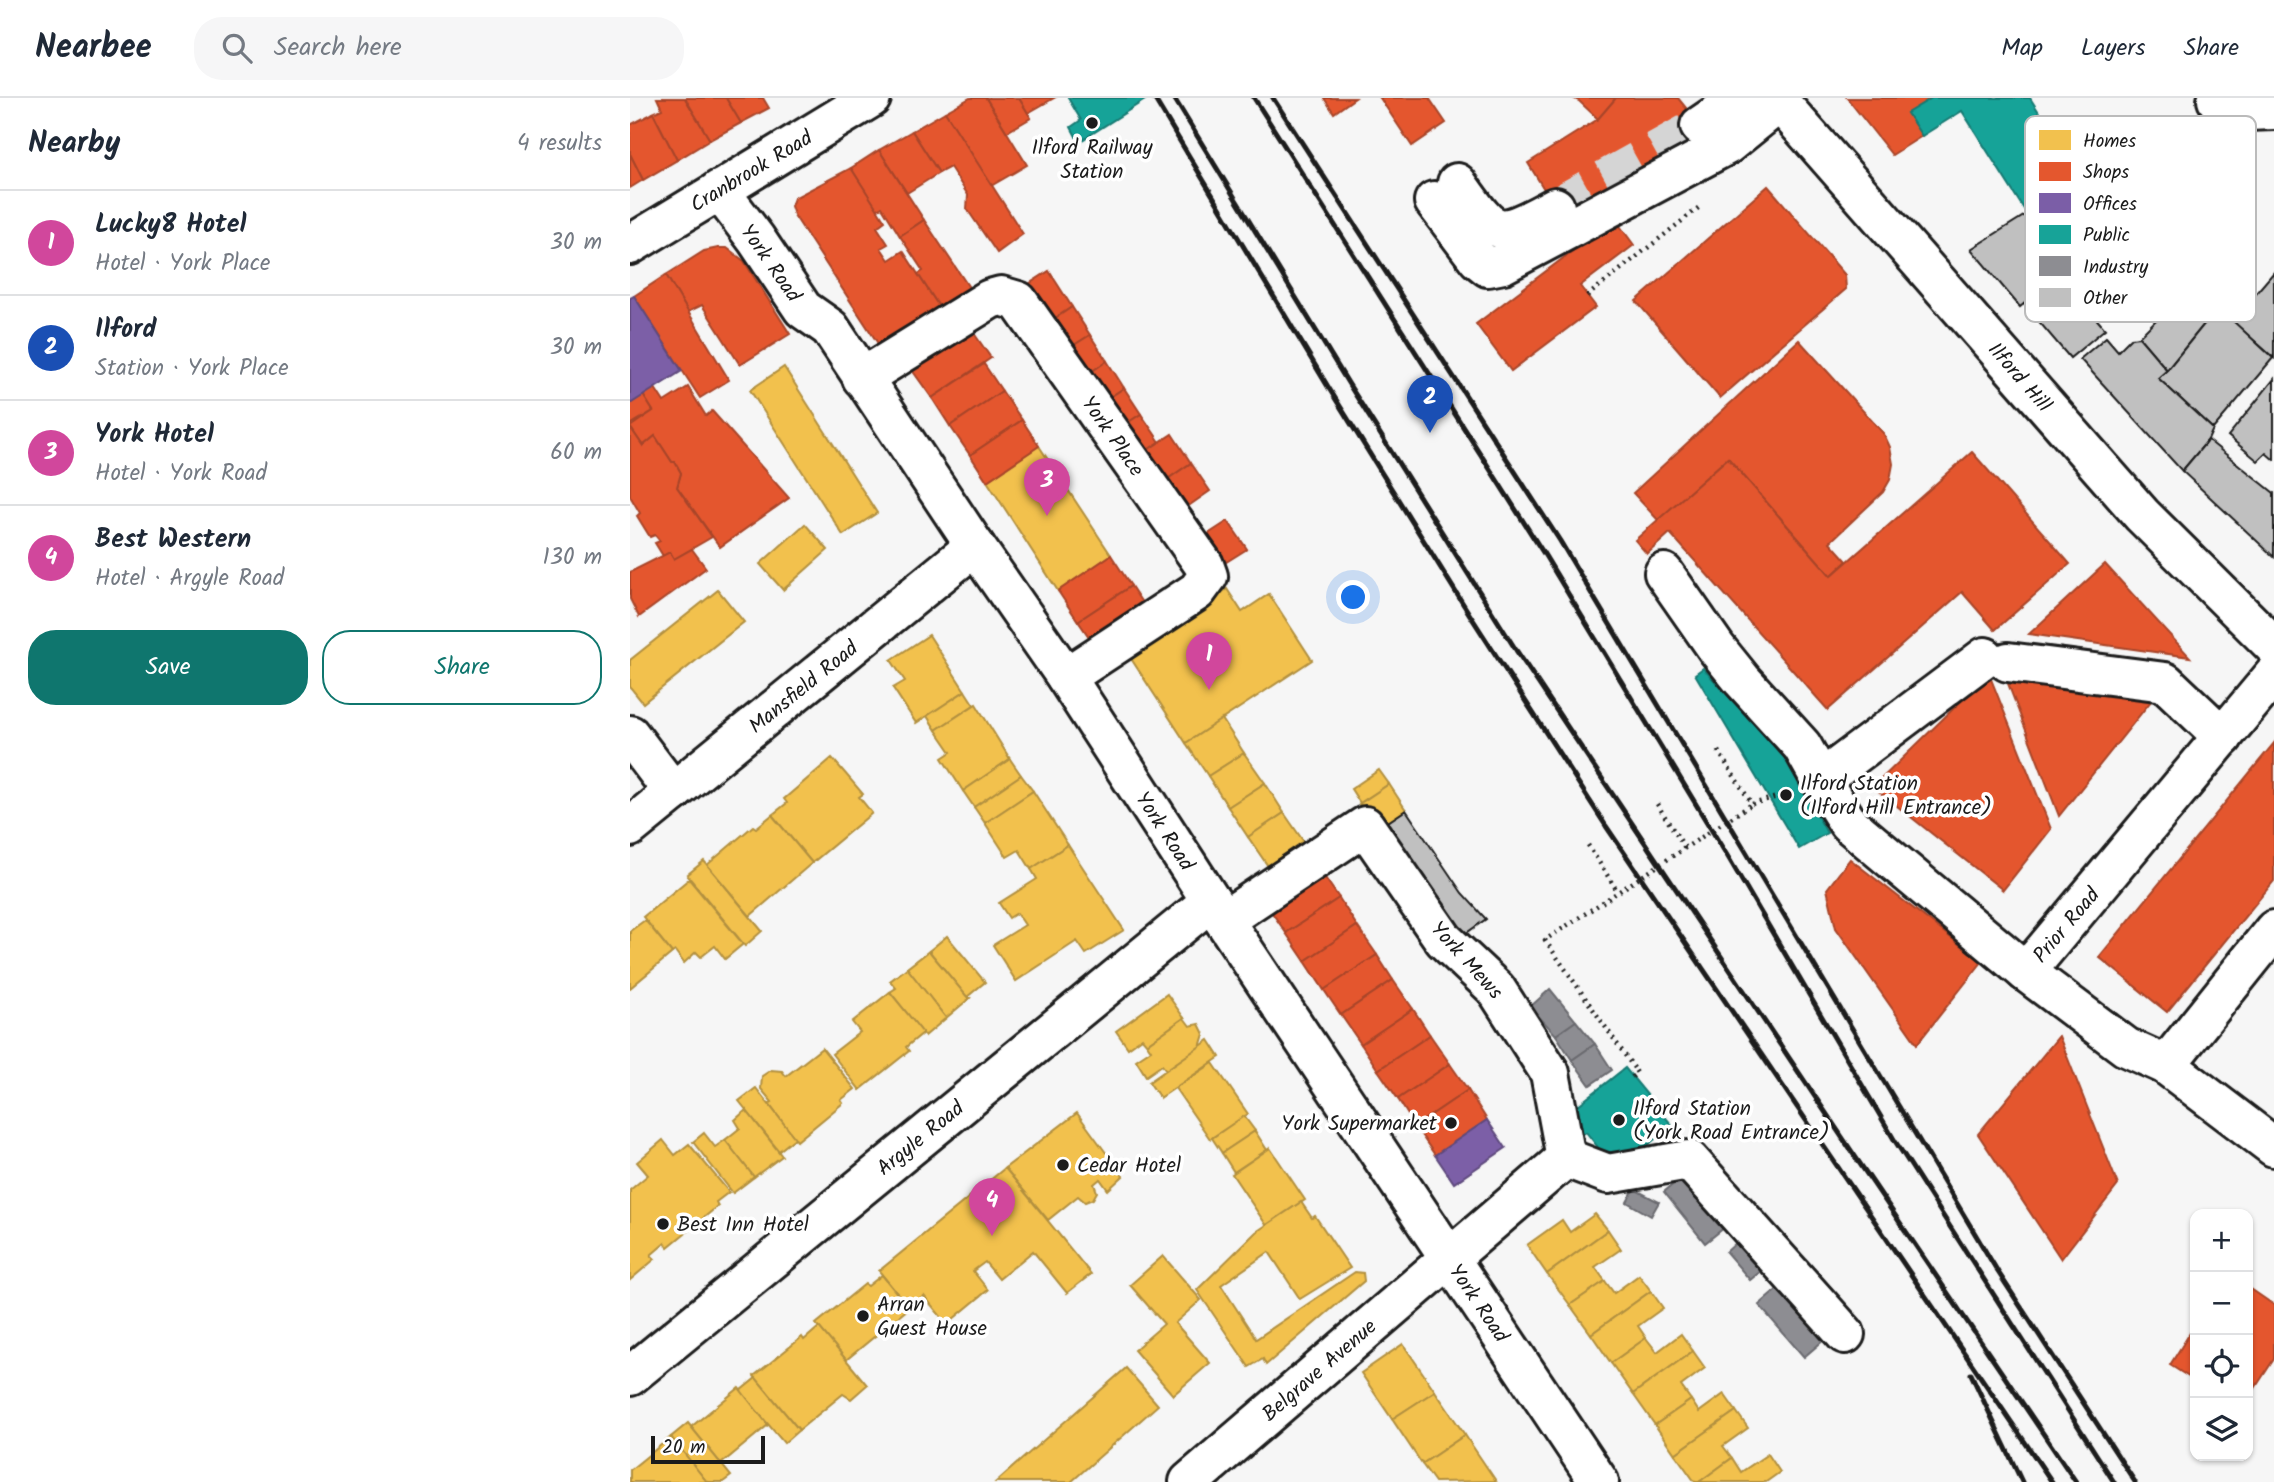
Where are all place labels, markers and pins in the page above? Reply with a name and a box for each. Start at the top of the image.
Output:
marker: Ilford Railway Station [1084,115,1100,131]
place label: Ilford Railway Station [1031,132,1153,189]
pin: 2 [1407,375,1453,433]
pin: 3 [1024,458,1070,516]
pin: 1 [1186,632,1232,690]
place label: Ilford Station (Ilford Hill Entrance) [1800,768,1992,825]
marker: Ilford Station (Ilford Hill Entrance) [1778,787,1794,803]
place label: Ilford Station (York Road Entrance) [1633,1093,1830,1150]
place label: York Supermarket [1282,1108,1438,1141]
marker: Ilford Station (York Road Entrance) [1611,1112,1627,1128]
marker: York Supermarket [1443,1115,1459,1131]
place label: Cedar Hotel [1077,1150,1181,1183]
marker: Cedar Hotel [1055,1157,1071,1173]
pin: 4 [969,1178,1015,1236]
place label: Best Inn Hotel [677,1209,809,1242]
marker: Best Inn Hotel [655,1216,671,1232]
place label: Arran Guest House [877,1289,988,1346]
marker: Arran Guest House [855,1308,871,1324]

